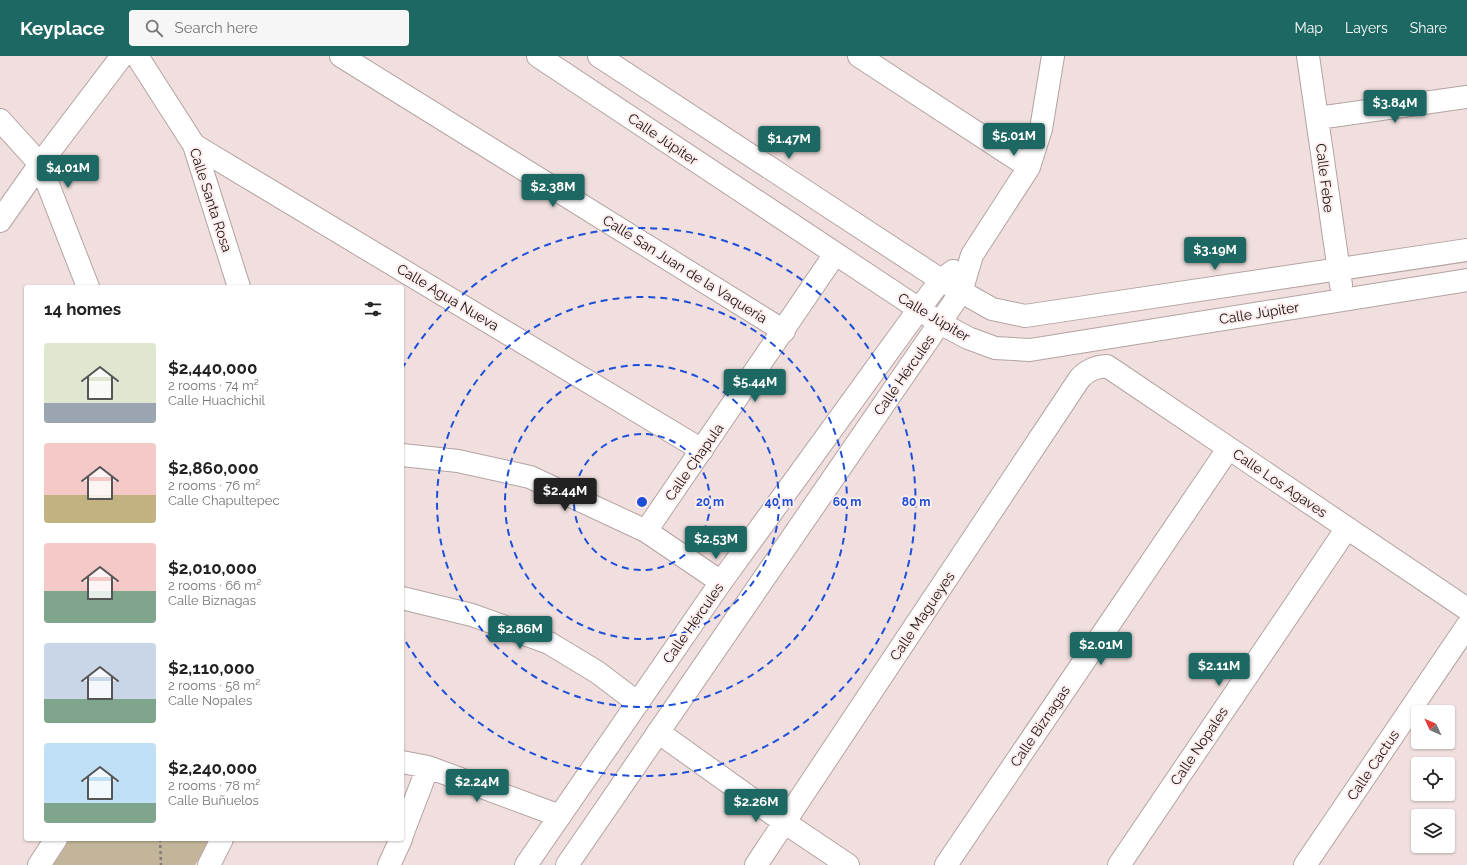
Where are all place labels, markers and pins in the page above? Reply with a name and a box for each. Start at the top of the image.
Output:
pin: $3.84M [1362,90,1428,124]
pin: $5.01M [981,123,1047,157]
pin: $1.47M [756,126,822,160]
pin: $4.01M [35,155,101,189]
pin: $2.38M [520,174,586,208]
pin: $3.19M [1182,237,1248,271]
pin: $5.44M [722,369,788,403]
pin: $2.44M [532,478,598,512]
centre of rings [635,495,649,509]
pin: $2.53M [683,526,749,560]
pin: $2.86M [487,616,553,650]
pin: $2.01M [1068,632,1134,666]
pin: $2.11M [1186,653,1252,687]
pin: $2.24M [444,769,510,803]
pin: $2.26M [723,789,789,823]

